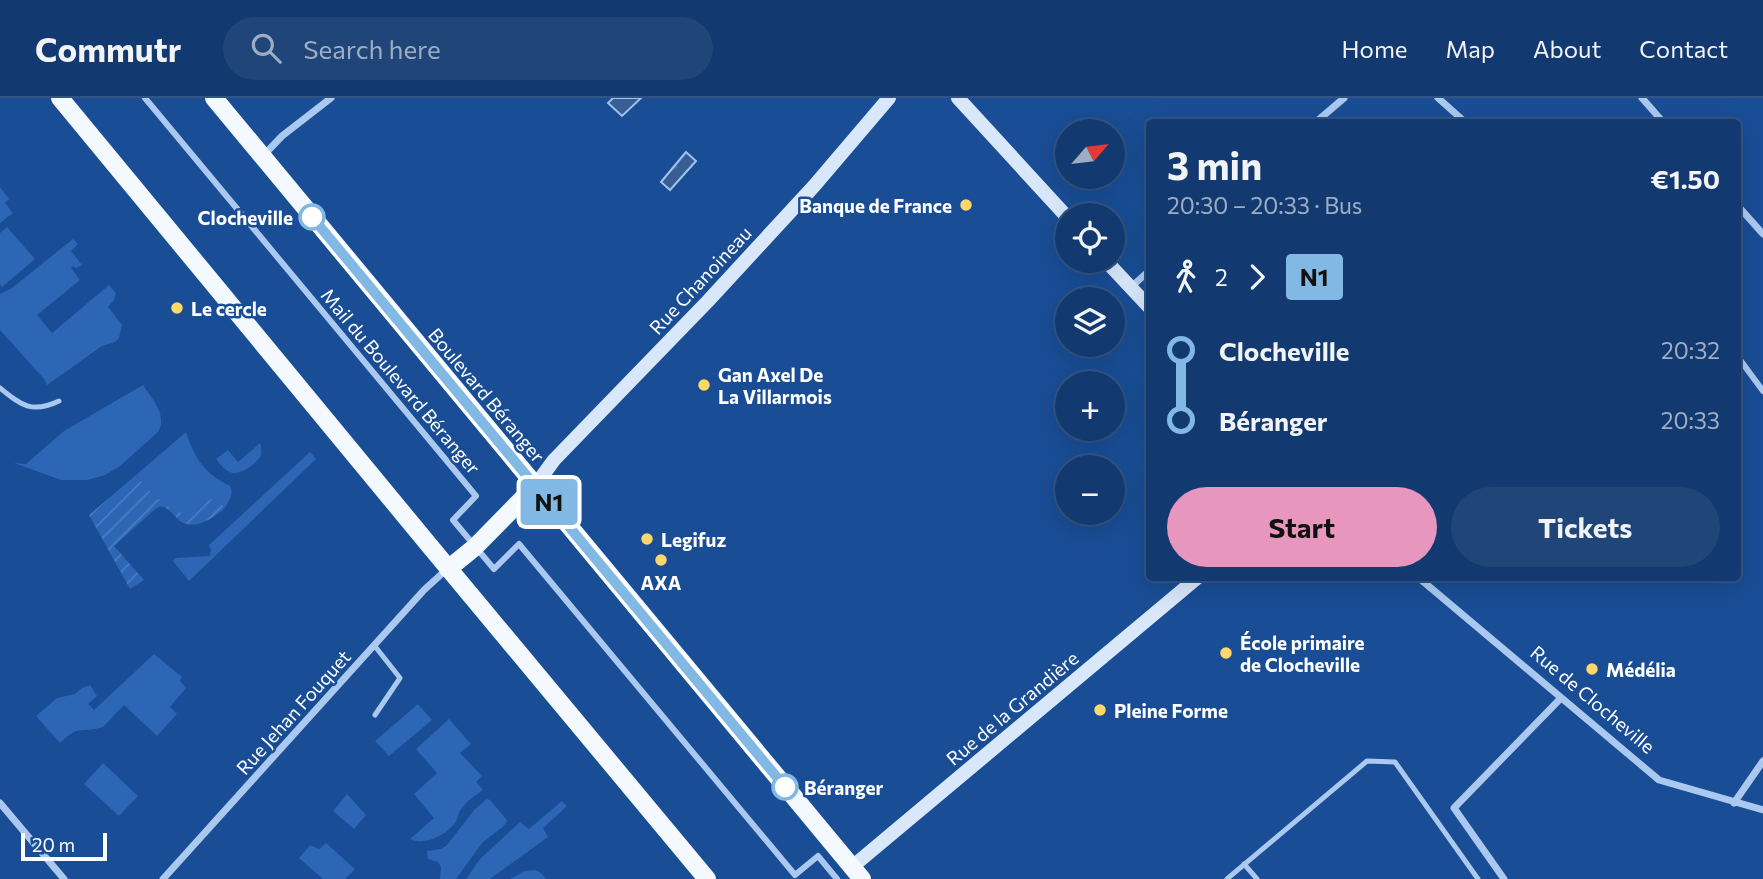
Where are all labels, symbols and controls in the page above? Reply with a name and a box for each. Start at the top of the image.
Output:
search box [223,17,713,80]
text: Commutr [35,28,181,69]
icon: search [247,29,285,67]
text: Search here [303,33,441,64]
text: Home [1342,34,1408,63]
text: Map [1446,34,1495,63]
text: About [1533,34,1601,63]
text: Contact [1639,34,1728,63]
north arrow [1055,119,1125,189]
map controls [1055,119,1125,525]
text: 3 min [1167,141,1262,188]
text: €1.50 [1651,163,1720,194]
text: 20:30 – 20:33 · Bus [1167,191,1362,219]
place label: Banque de France [799,194,952,217]
marker: Banque de France [958,197,974,213]
button: locate [1055,203,1125,273]
marker: Clocheville [299,204,325,230]
place label: Clocheville [198,206,293,229]
street label: Rue Chanoineau [644,221,756,339]
icon: walk [1167,258,1205,296]
icon: forward [1238,258,1276,296]
text: N1 [1300,262,1329,291]
text: 2 [1215,263,1228,291]
street label: Mail du Boulevard Béranger [317,284,486,479]
button: layers [1055,287,1125,357]
place label: Le cercle [191,297,267,320]
marker: Le cercle [169,300,185,316]
street label: Boulevard Béranger [424,323,550,467]
text: Clocheville [1219,335,1350,366]
text: 20:32 [1661,336,1720,364]
place label: Gan Axel De La Villarmois [718,363,832,408]
button: + [1055,371,1125,441]
marker: Gan Axel De La Villarmois [696,377,712,393]
text: Béranger [1219,405,1328,436]
text: 20:33 [1661,406,1720,434]
button: − [1055,455,1125,525]
line badge: N1 [518,479,580,525]
text: N1 [535,487,563,516]
button: Start [1167,487,1437,567]
button: Tickets [1451,487,1720,567]
place label: Legifuz [661,528,726,551]
marker: Legifuz [639,531,655,547]
marker: AXA [653,552,669,568]
place label: AXA [641,571,682,594]
place label: École primaire de Clocheville [1240,631,1365,676]
street label: Rue de Clocheville [1526,640,1660,758]
street label: Rue Jehan Fouquet [231,645,355,779]
marker: École primaire de Clocheville [1218,645,1234,661]
street label: Rue de la Grandière [941,646,1083,770]
place label: Médélia [1606,658,1676,681]
marker: Médélia [1584,661,1600,677]
place label: Pleine Forme [1114,699,1228,722]
marker: Pleine Forme [1092,702,1108,718]
marker: Béranger [772,774,798,800]
place label: Béranger [804,776,883,799]
scale bar [21,830,107,862]
text: 20 m [32,833,75,856]

